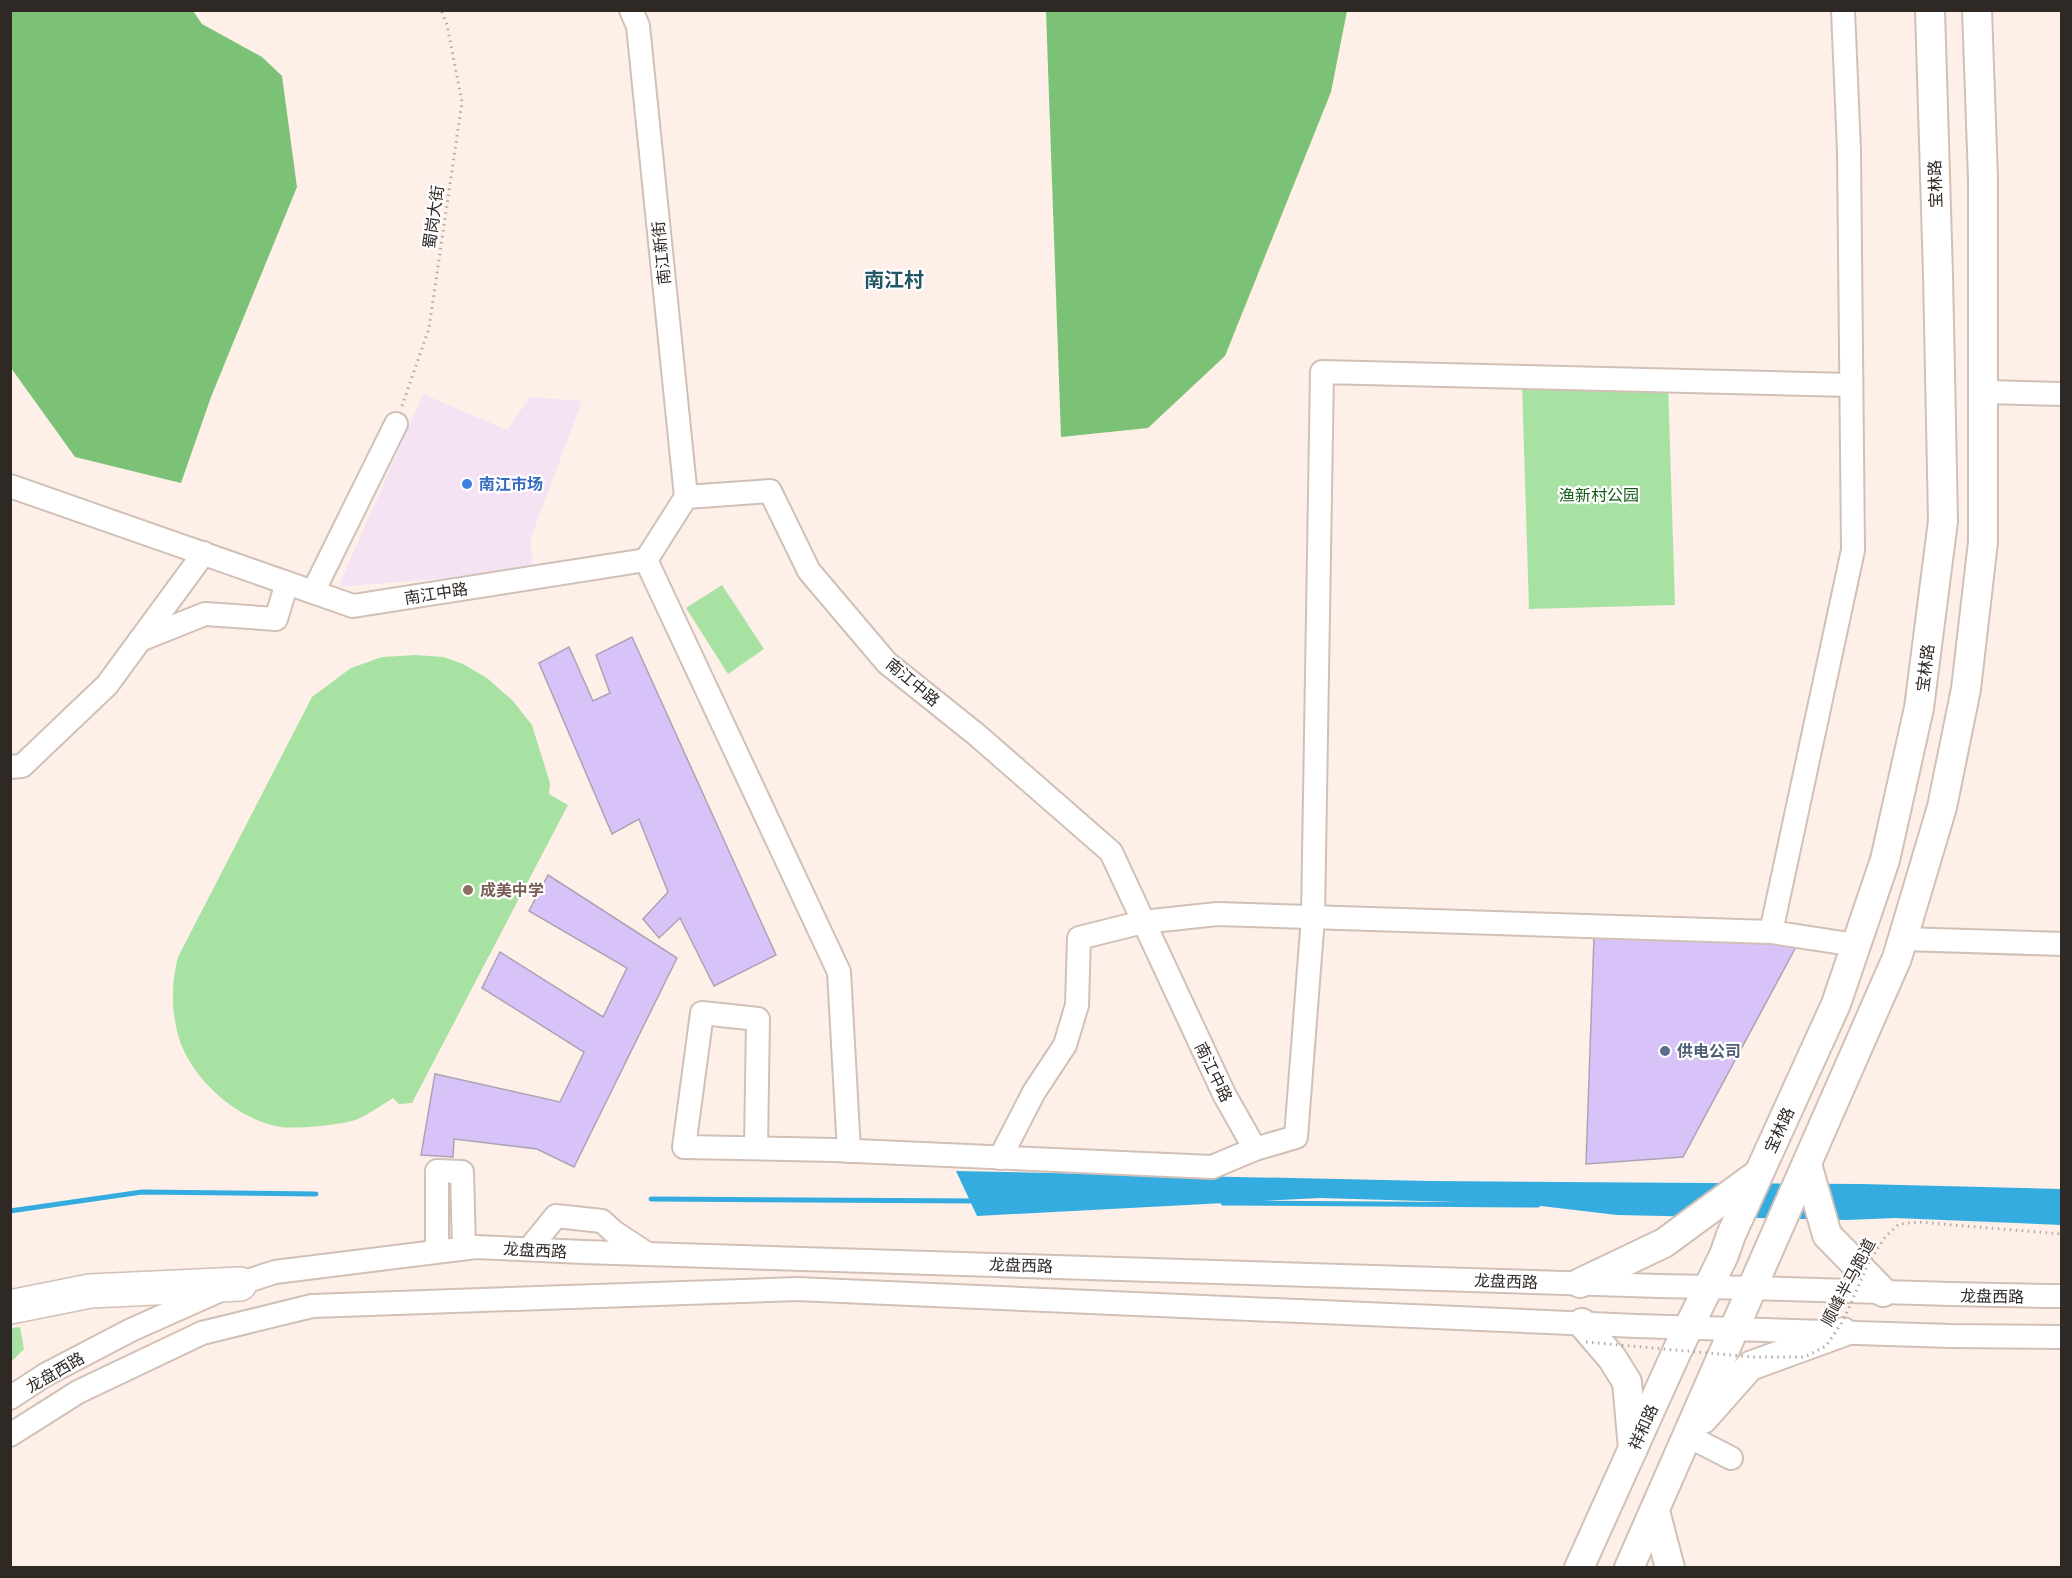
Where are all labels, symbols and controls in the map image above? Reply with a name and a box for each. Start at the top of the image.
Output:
street label: 宝林路 [1924,160,1946,208]
street label: 蜀岗大街 [419,184,447,250]
street label: 南江新街 [648,220,674,286]
district label: 南江村 [864,267,924,292]
place label: 南江市场 [479,474,543,494]
marker: 南江市场 [460,477,474,491]
park label: 渔新村公园 [1559,485,1639,505]
street label: 南江中路 [403,578,469,608]
street label: 宝林路 [1912,643,1938,693]
street label: 南江中路 [882,654,944,710]
place label: 成美中学 [480,880,544,900]
marker: 成美中学 [461,883,475,897]
street label: 南江中路 [1191,1039,1237,1105]
place label: 供电公司 [1677,1041,1741,1061]
marker: 供电公司 [1658,1044,1672,1058]
street label: 宝林路 [1760,1104,1798,1156]
street label: 顺峰半马跑道 [1817,1235,1879,1329]
street label: 龙盘西路 [503,1238,567,1262]
street label: 龙盘西路 [989,1254,1053,1276]
street label: 龙盘西路 [1474,1270,1538,1292]
street label: 龙盘西路 [1960,1285,2024,1307]
street label: 龙盘西路 [22,1347,88,1397]
street label: 祥和路 [1624,1401,1662,1453]

